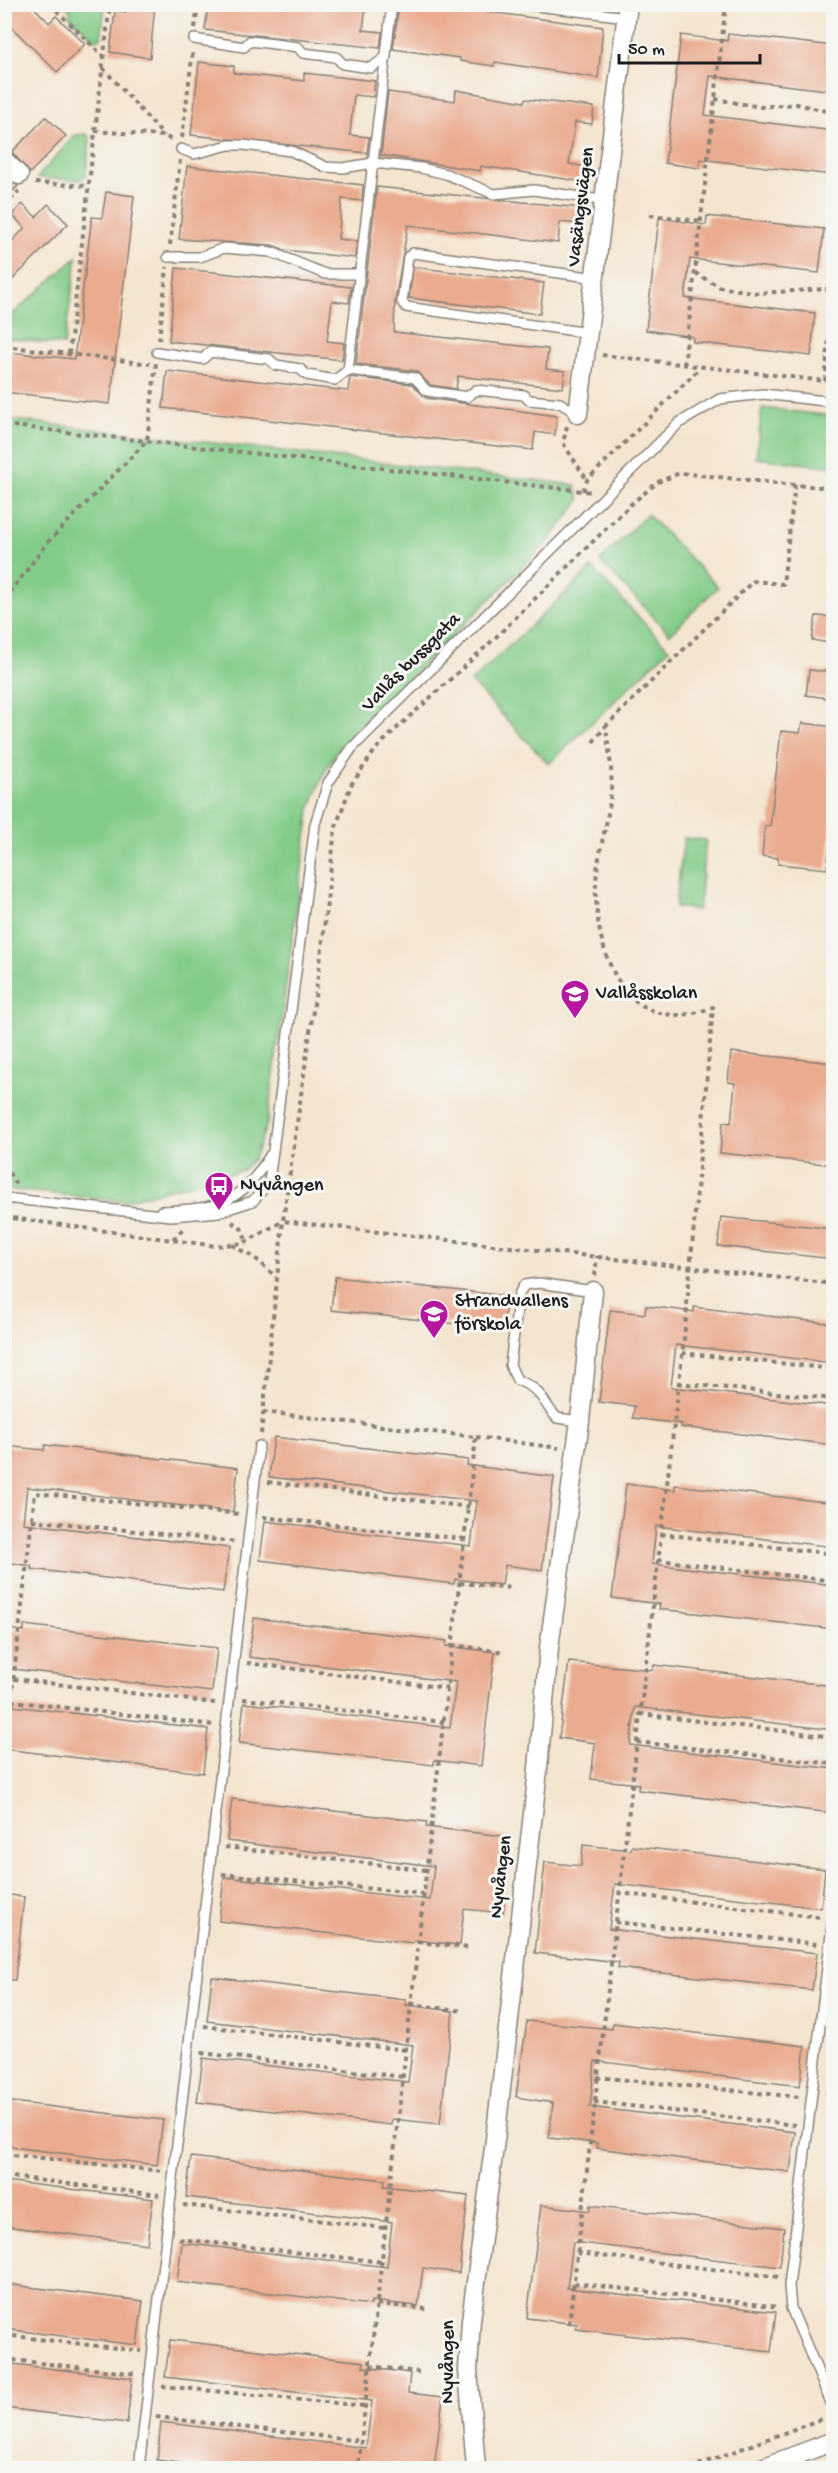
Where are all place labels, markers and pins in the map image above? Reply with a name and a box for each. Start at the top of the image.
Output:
school or university icon: Vallåsskolan [559,978,591,1020]
place label: Vallåsskolan [595,982,698,1006]
bus stop icon: Nyvången [203,1170,235,1212]
place label: Nyvången [240,1174,324,1198]
place label: Strandvallens förskola [454,1291,568,1337]
school or university icon: Strandvallens förskola [418,1298,450,1340]

